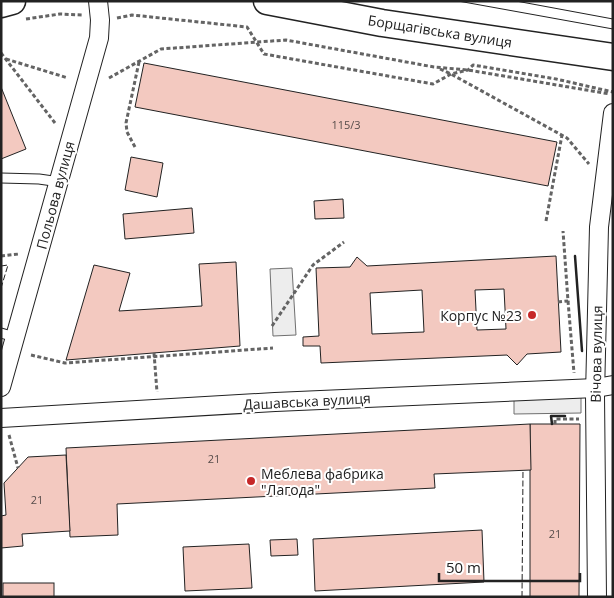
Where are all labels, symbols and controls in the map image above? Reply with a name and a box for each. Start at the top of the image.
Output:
street label: Борщагівська вулиця [367,10,513,52]
house number: 115/3 [331,117,361,132]
street label: Польова вулиця [31,139,79,251]
street label: Вічова вулиця [586,305,606,403]
place label: Корпус №23 [440,306,522,325]
marker: Корпус №23 [526,309,538,321]
street label: Дашавська вулиця [243,388,371,414]
house number: 21 [208,451,220,466]
place label: Меблева фабрика "Лагода" [261,464,384,499]
marker: Меблева фабрика "Лагода" [245,475,257,487]
house number: 21 [31,492,43,507]
house number: 21 [549,526,561,541]
scale bar [439,550,580,582]
text: 50 m [446,557,481,577]

